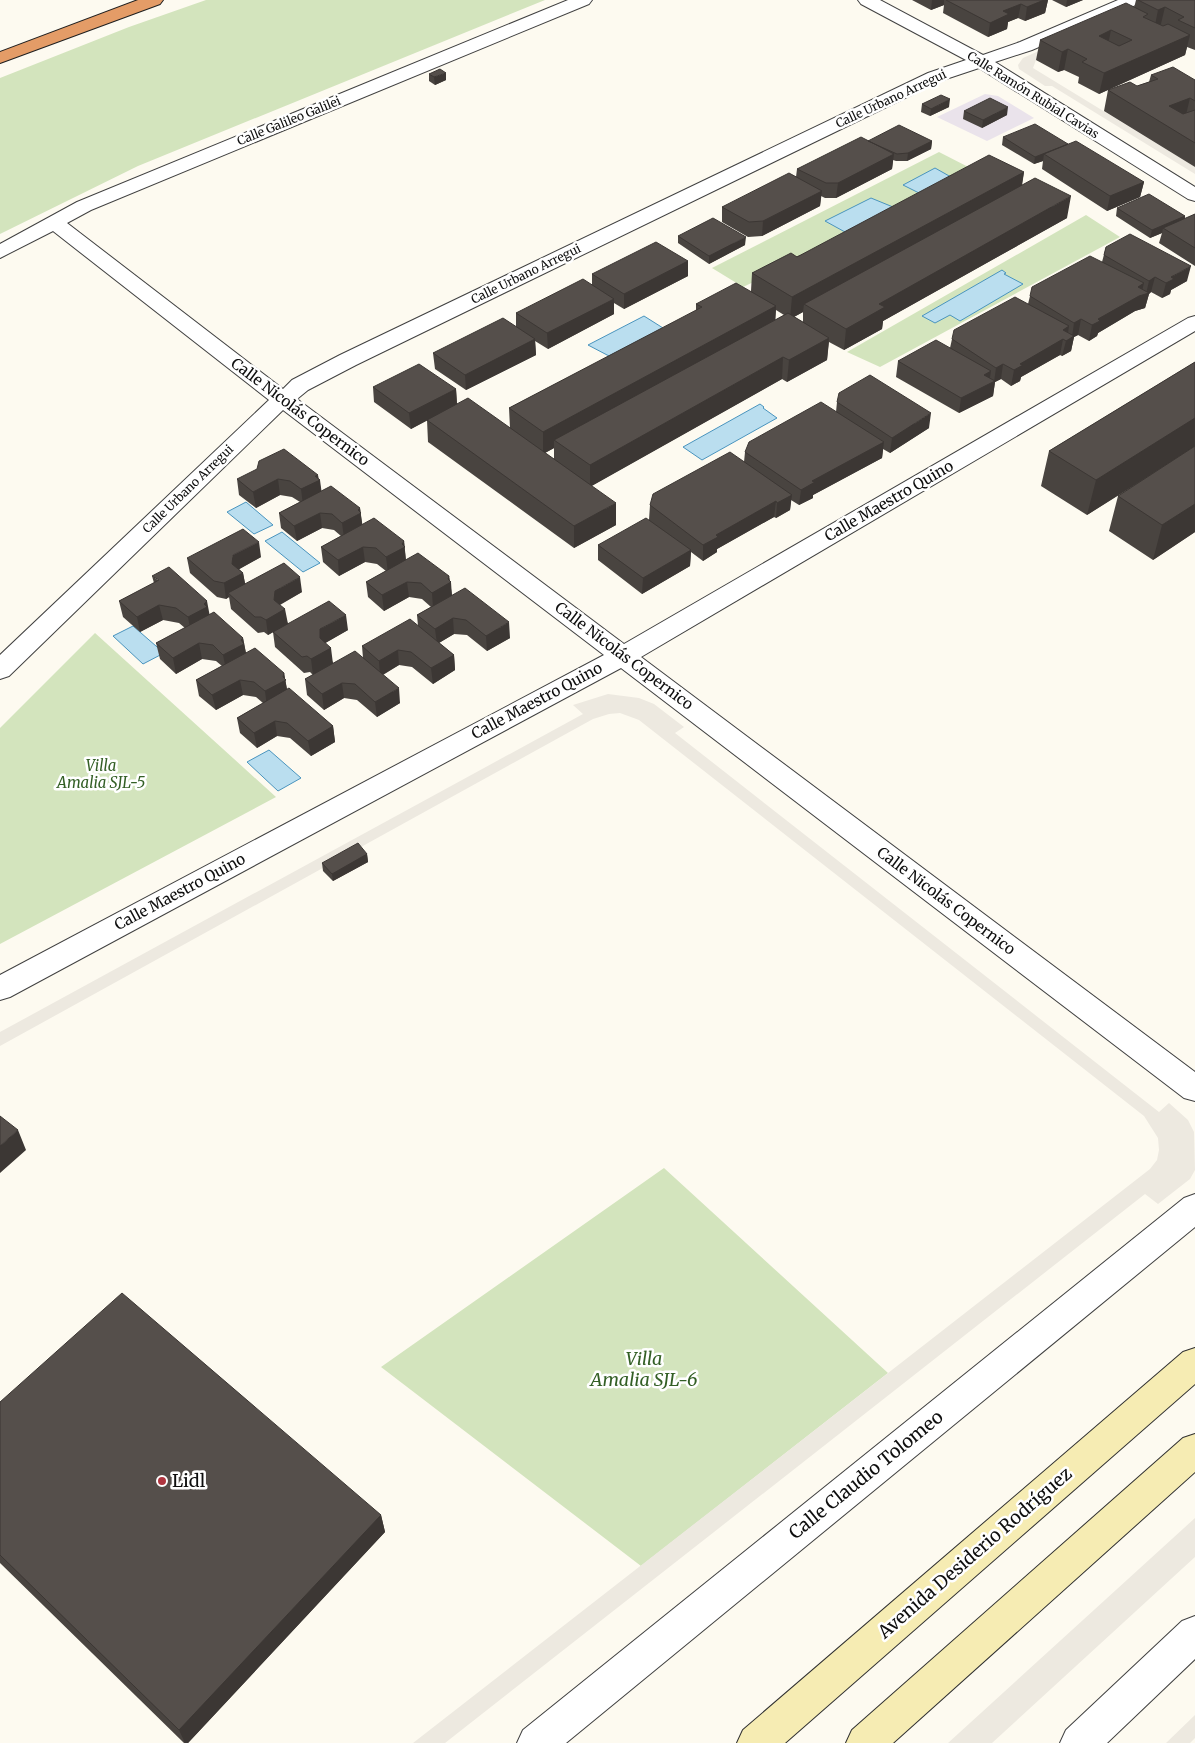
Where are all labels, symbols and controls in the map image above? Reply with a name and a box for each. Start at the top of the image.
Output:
street label: Calle Ramón Rubial Cavias [965,48,1102,141]
street label: Calle Urbano Arregui [833,66,949,131]
street label: Calle Galileo Galilei [235,93,343,148]
street label: Calle Urbano Arregui [468,240,583,307]
street label: Calle Nicolás Copernico [227,353,373,470]
street label: Calle Urbano Arregui [139,441,236,536]
street label: Calle Maestro Quino [821,456,957,545]
street label: Calle Nicolás Copernico [551,597,697,714]
street label: Calle Maestro Quino [468,658,606,743]
park label: Villa Amalia SJL-5 [56,756,146,792]
street label: Calle Nicolás Copernico [873,842,1019,959]
street label: Calle Maestro Quino [111,849,249,934]
park label: Villa Amalia SJL-6 [588,1347,698,1391]
street label: Calle Claudio Tolomeo [784,1405,948,1544]
street label: Avenida Desiderio Rodríguez [872,1462,1077,1644]
place label: Lidl [172,1469,206,1492]
marker: Lidl [156,1475,168,1487]

